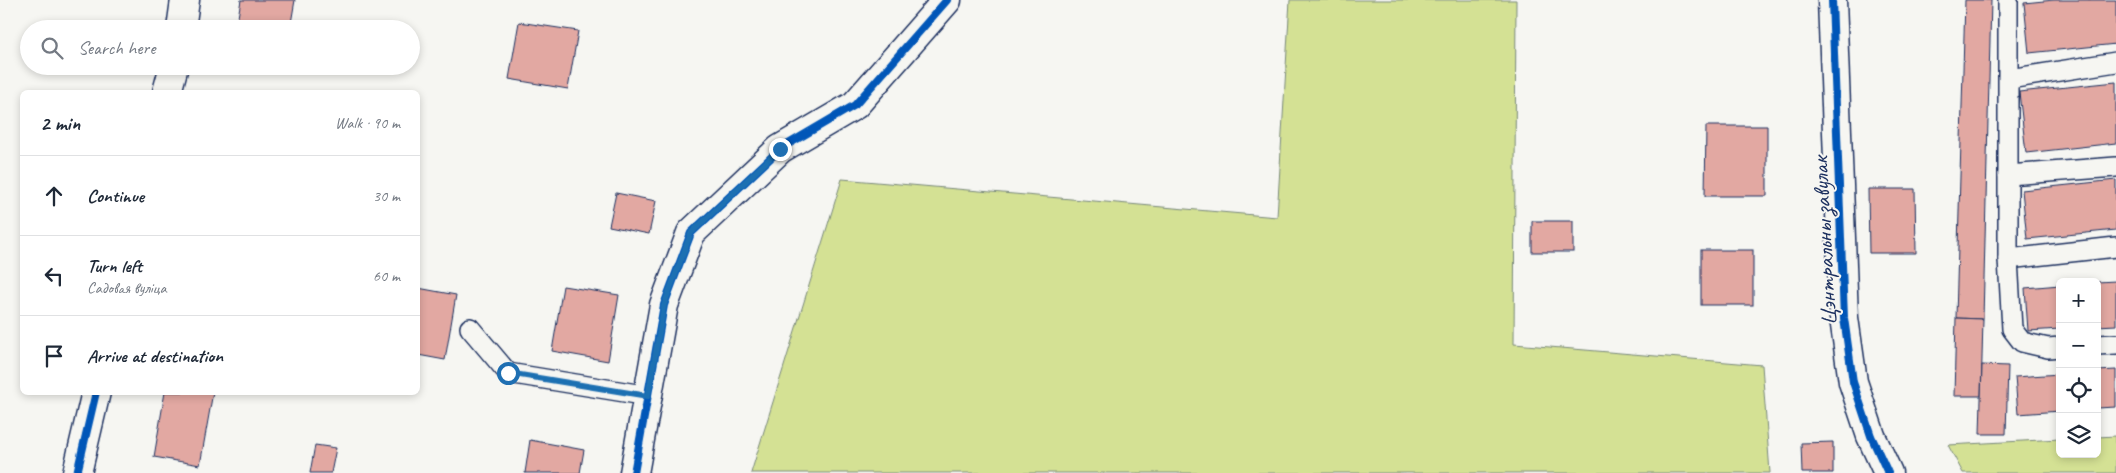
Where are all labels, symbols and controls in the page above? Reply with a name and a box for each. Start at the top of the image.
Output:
search box [20,20,420,75]
icon: search [38,34,66,62]
text: Search here [78,36,155,60]
text: 2 min [40,110,80,136]
text: Walk · 90 m [335,113,400,133]
route end [769,138,792,161]
street label: Цэнтральны завулак [1804,153,1844,327]
icon: ahead [40,182,68,210]
text: Continue [87,184,144,208]
text: 30 m [373,186,400,206]
text: Turn left [87,254,142,278]
icon: left [40,262,68,290]
text: 60 m [373,266,400,286]
text: Садовая вуліца [87,278,166,298]
map controls [2056,278,2101,458]
button: + [2056,278,2101,323]
button: − [2056,323,2101,368]
icon: arrive [40,342,68,370]
text: Arrive at destination [87,344,223,368]
route start [497,362,520,385]
button: locate [2056,368,2101,413]
button: layers [2056,413,2101,458]

